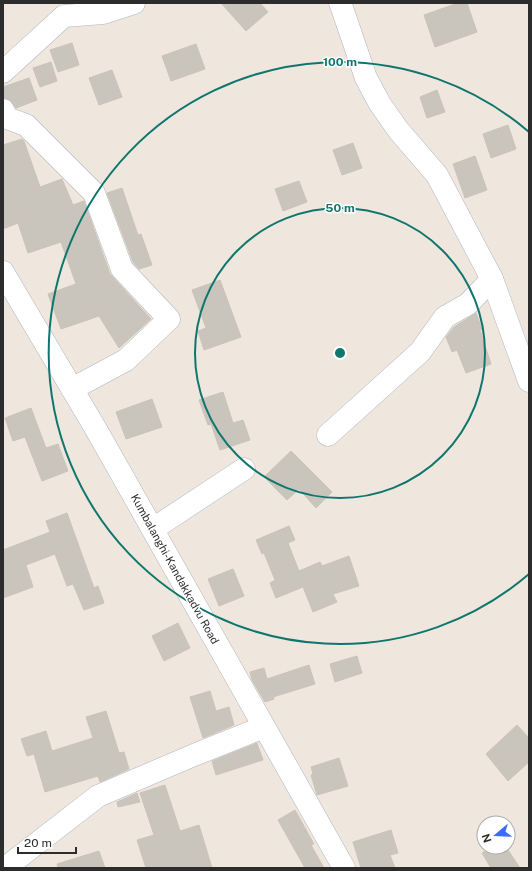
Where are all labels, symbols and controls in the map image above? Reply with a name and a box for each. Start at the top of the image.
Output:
text: 100 m [323,55,357,69]
text: 50 m [325,201,355,215]
centre of rings [333,346,347,360]
street label: Kumbalanghi-Kandakkadvu Road [129,492,221,646]
north arrow [476,815,516,855]
scale bar [18,829,76,855]
text: N [479,832,494,844]
text: 20 m [24,836,52,850]

